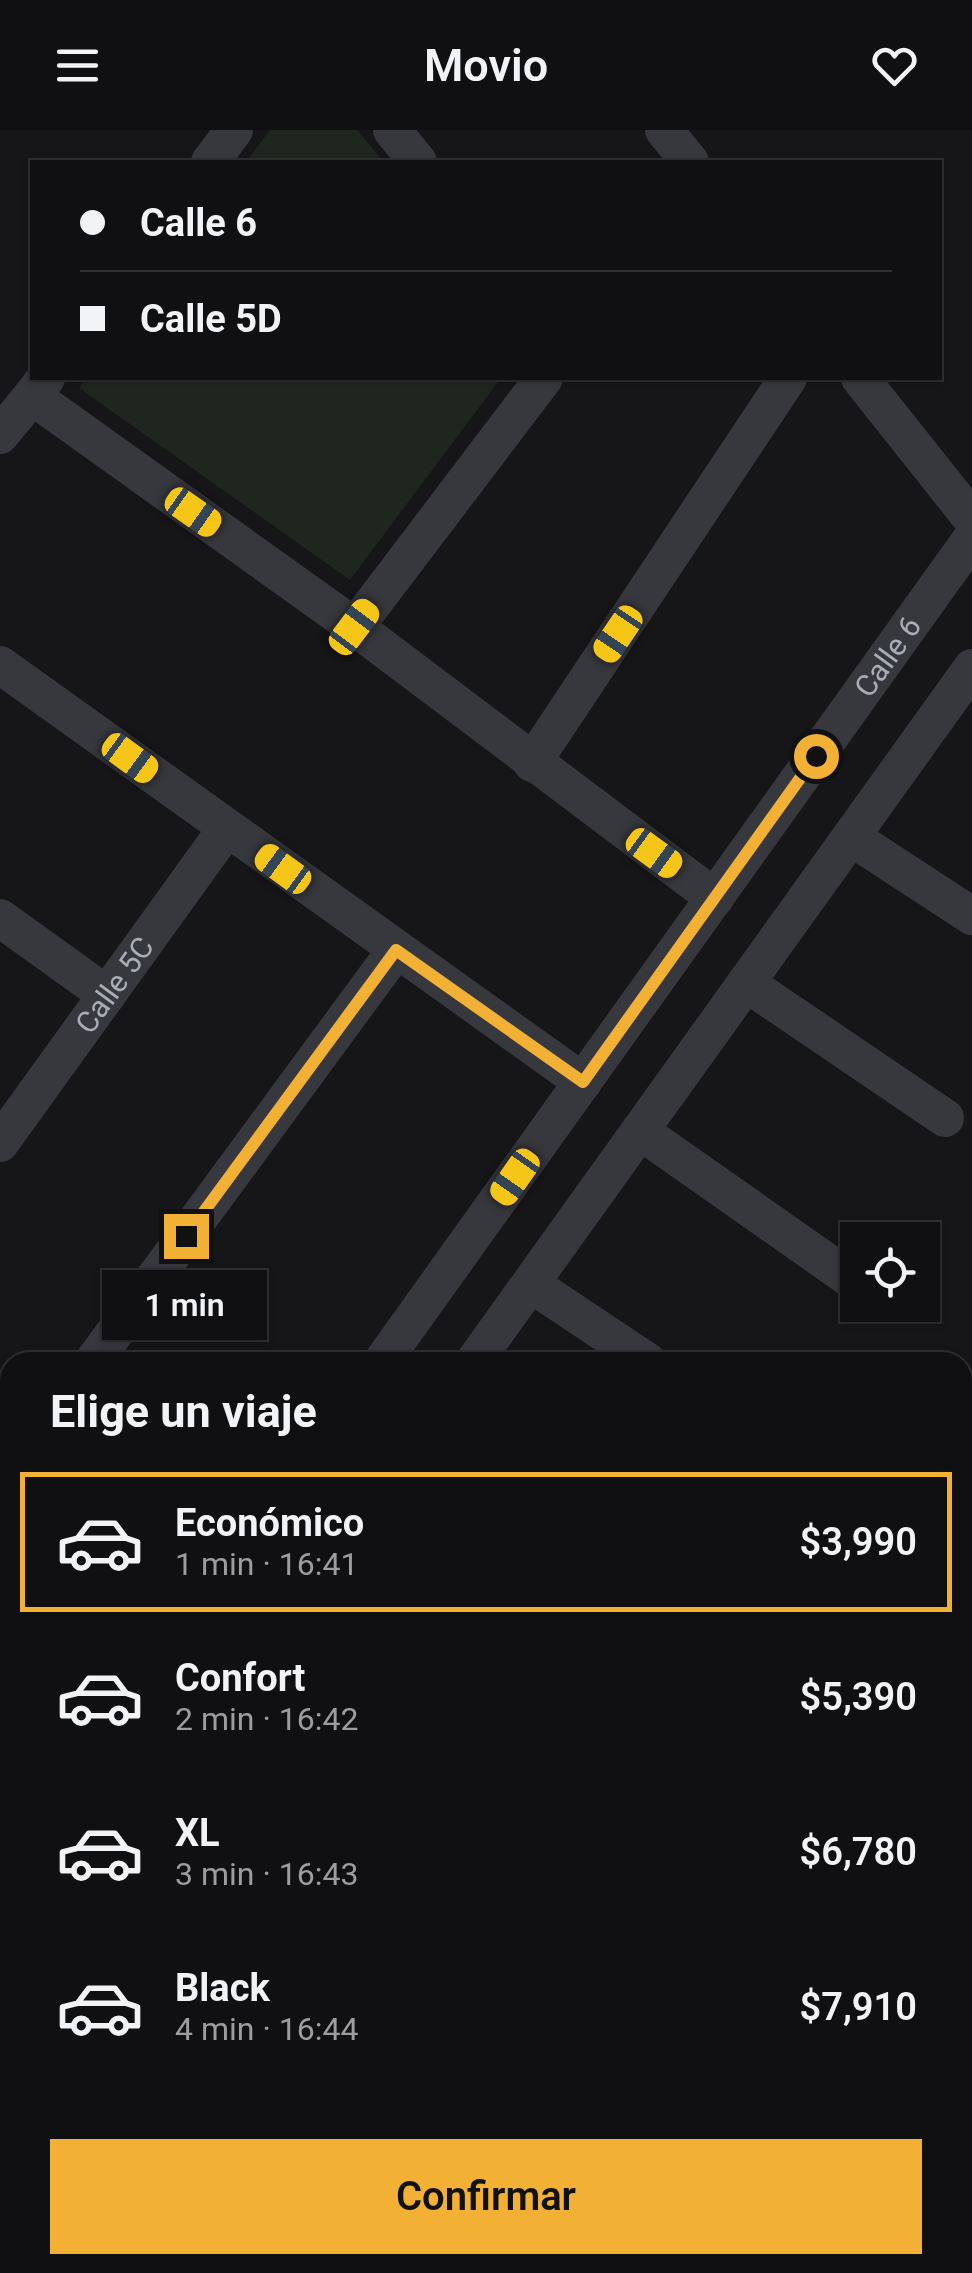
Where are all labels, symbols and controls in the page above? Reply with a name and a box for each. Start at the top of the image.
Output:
icon: menu [50,38,105,93]
icon: heart [867,38,922,93]
text: Movio [424,39,548,92]
text: Calle 6 [140,201,257,245]
text: Calle 5D [140,297,282,341]
car [160,483,226,541]
car [324,594,384,660]
car [589,601,647,667]
street label: Calle 6 [847,609,928,703]
car [97,728,163,788]
route start [794,734,839,779]
car [621,823,687,883]
car [250,839,316,899]
street label: Calle 5C [68,930,160,1040]
car [486,1144,544,1210]
route end [164,1214,209,1259]
map controls [840,1222,940,1322]
button: locate [840,1222,940,1322]
callout: 1 min [104,1271,268,1341]
text: 1 min [144,1286,225,1324]
text: Elige un viaje [50,1385,317,1438]
icon: car [55,1497,145,1587]
text: Económico [175,1501,364,1545]
text: $3,990 [800,1520,917,1564]
text: 1 min · 16:41 [175,1545,358,1583]
icon: car [55,1652,145,1742]
text: Confort [175,1656,305,1700]
text: $5,390 [800,1675,917,1719]
text: 2 min · 16:42 [175,1700,358,1738]
icon: car [55,1807,145,1897]
text: XL [175,1811,220,1855]
text: $6,780 [800,1830,917,1874]
text: 3 min · 16:43 [175,1855,358,1893]
icon: car [55,1962,145,2052]
text: Black [175,1966,270,2010]
text: $7,910 [800,1985,917,2029]
text: 4 min · 16:44 [175,2010,358,2048]
button: Confirmar [50,2139,922,2254]

